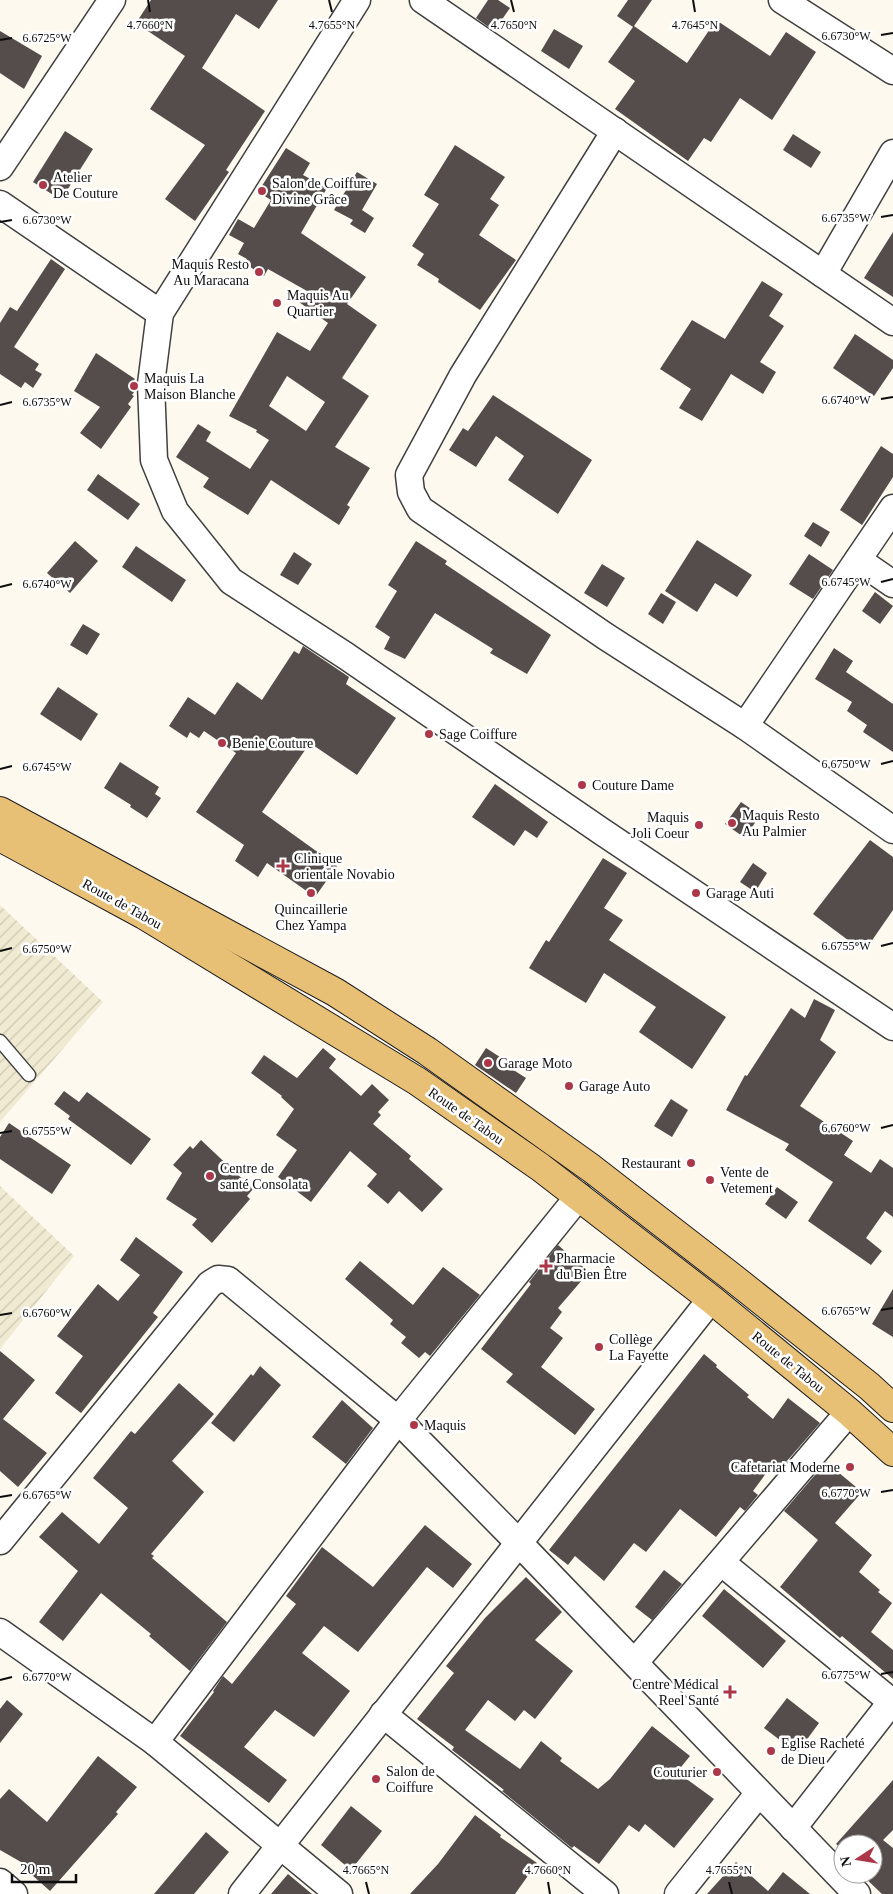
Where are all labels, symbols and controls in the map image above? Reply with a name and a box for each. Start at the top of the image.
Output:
text: 4.7660°N [127,18,174,32]
text: 4.7655°N [309,18,356,32]
text: 4.7650°N [491,18,538,32]
text: 4.7645°N [672,18,719,32]
text: 6.6730°W [821,29,871,43]
text: 6.6725°W [22,31,72,45]
place label: Atelier De Couture [53,170,118,201]
place label: Salon de Coiffure Divine Grâce [272,176,371,207]
marker: Atelier De Couture [37,179,49,191]
marker: Salon de Coiffure Divine Grâce [256,185,268,197]
text: 6.6735°W [821,211,871,225]
text: 6.6730°W [22,213,72,227]
place label: Maquis Resto Au Maracana [172,257,250,288]
marker: Maquis Resto Au Maracana [253,266,265,278]
place label: Maquis Au Quartier [287,288,349,319]
marker: Maquis Au Quartier [271,297,283,309]
place label: Maquis La Maison Blanche [144,371,235,402]
marker: Maquis La Maison Blanche [128,380,140,392]
text: 6.6740°W [821,393,871,407]
text: 6.6735°W [22,395,72,409]
text: 6.6745°W [821,575,871,589]
text: 6.6740°W [22,577,72,591]
place label: Sage Coiffure [439,727,517,742]
marker: Sage Coiffure [423,728,435,740]
place label: Benie Couture [232,736,313,751]
marker: Benie Couture [216,737,228,749]
text: 6.6750°W [821,757,871,771]
text: 6.6745°W [22,760,72,774]
place label: Couture Dame [592,778,674,793]
marker: Couture Dame [576,779,588,791]
place label: Maquis Resto Au Palmier [742,808,819,839]
place label: Maquis Joli Coeur [631,810,689,841]
marker: Maquis Resto Au Palmier [726,817,738,829]
marker: Maquis Joli Coeur [693,819,705,831]
place label: Clinique orientale Novabio [294,851,395,882]
marker: Clinique orientale Novabio [276,859,290,873]
street label: Route de Tabou [80,876,164,932]
place label: Garage Auti [706,886,774,901]
marker: Quincaillerie Chez Yampa [305,887,317,899]
marker: Garage Auti [690,887,702,899]
place label: Quincaillerie Chez Yampa [274,902,348,933]
text: 6.6755°W [821,939,871,953]
text: 6.6750°W [22,942,72,956]
place label: Garage Moto [498,1056,572,1071]
marker: Garage Moto [482,1057,494,1069]
place label: Garage Auto [579,1079,650,1094]
marker: Garage Auto [563,1080,575,1092]
street label: Route de Tabou [426,1085,506,1147]
text: 6.6760°W [821,1121,871,1135]
text: 6.6755°W [22,1124,72,1138]
place label: Restaurant [621,1156,681,1171]
marker: Restaurant [685,1157,697,1169]
place label: Centre de santé Consolata [220,1161,309,1192]
place label: Vente de Vetement [720,1165,773,1196]
marker: Centre de santé Consolata [204,1170,216,1182]
marker: Vente de Vetement [704,1174,716,1186]
place label: Pharmacie du Bien Être [556,1251,627,1282]
marker: Pharmacie du Bien Être [540,1260,552,1272]
text: 6.6765°W [821,1304,871,1318]
text: 6.6760°W [22,1306,72,1320]
street label: Route de Tabou [749,1328,827,1396]
place label: Collège La Fayette [609,1332,668,1363]
marker: Collège La Fayette [593,1341,605,1353]
place label: Maquis [424,1418,466,1433]
marker: Maquis [408,1419,420,1431]
place label: Cafetariat Moderne [731,1460,840,1475]
marker: Cafetariat Moderne [844,1461,856,1473]
text: 6.6770°W [821,1486,871,1500]
text: 6.6765°W [22,1488,72,1502]
text: 6.6775°W [821,1668,871,1682]
text: 6.6770°W [22,1670,72,1684]
place label: Centre Médical Reel Santé [632,1677,719,1708]
marker: Centre Médical Reel Santé [723,1685,737,1699]
place label: Eglise Racheté de Dieu [781,1736,865,1767]
marker: Eglise Racheté de Dieu [765,1745,777,1757]
place label: Salon de Coiffure [386,1764,435,1795]
place label: Couturier [653,1765,707,1780]
marker: Couturier [711,1766,723,1778]
marker: Salon de Coiffure [370,1773,382,1785]
north arrow [833,1834,883,1884]
scale bar [12,1852,76,1884]
text: N [837,1855,854,1868]
text: 20 m [20,1861,51,1877]
text: 4.7665°N [343,1863,390,1877]
text: 4.7660°N [525,1863,572,1877]
text: 4.7655°N [706,1863,753,1877]

